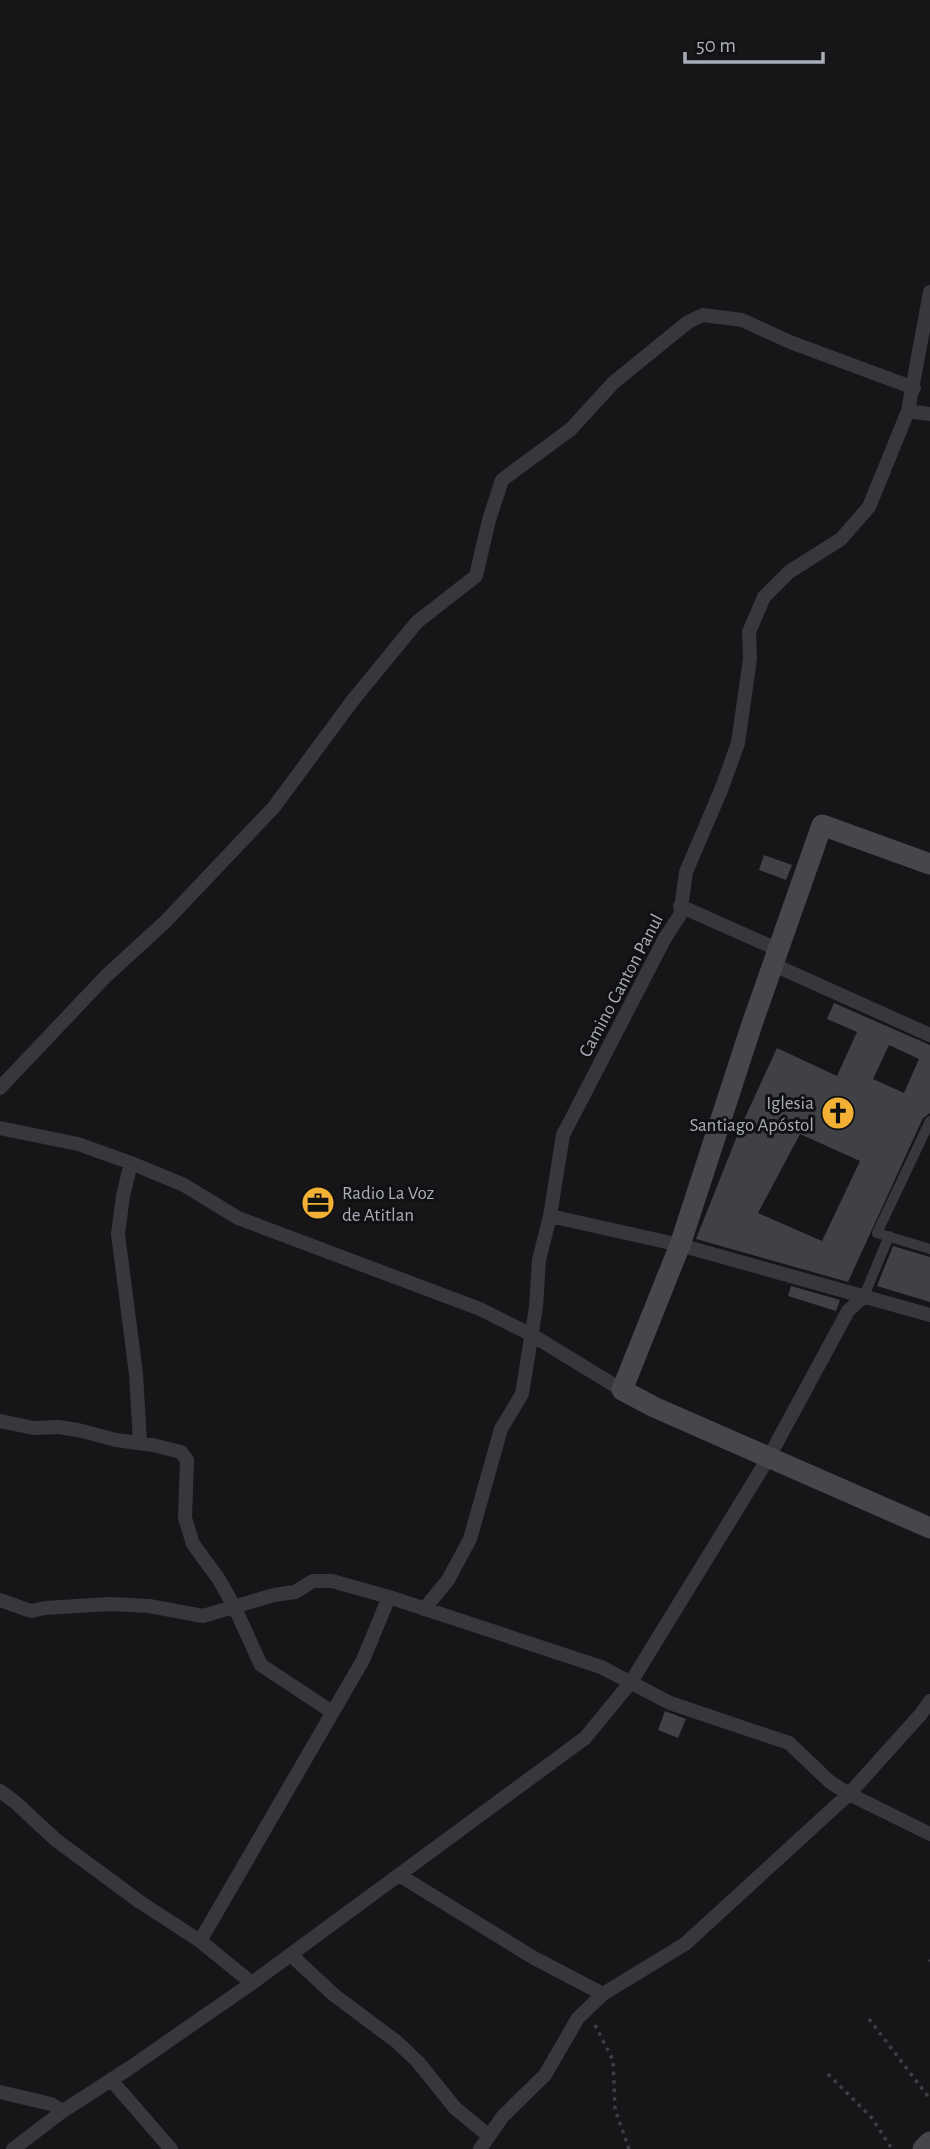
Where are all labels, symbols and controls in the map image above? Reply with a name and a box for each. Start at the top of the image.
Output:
scale bar [685,21,823,65]
text: 50 m [696,35,736,56]
street label: Camino Canton Panul [576,911,667,1060]
place label: Iglesia Santiago Apóstol [689,1094,814,1135]
church icon: Iglesia Santiago Apóstol [819,1094,857,1132]
office icon: Radio La Voz de Atitlan [299,1184,337,1222]
place label: Radio La Voz de Atitlan [342,1184,435,1225]

